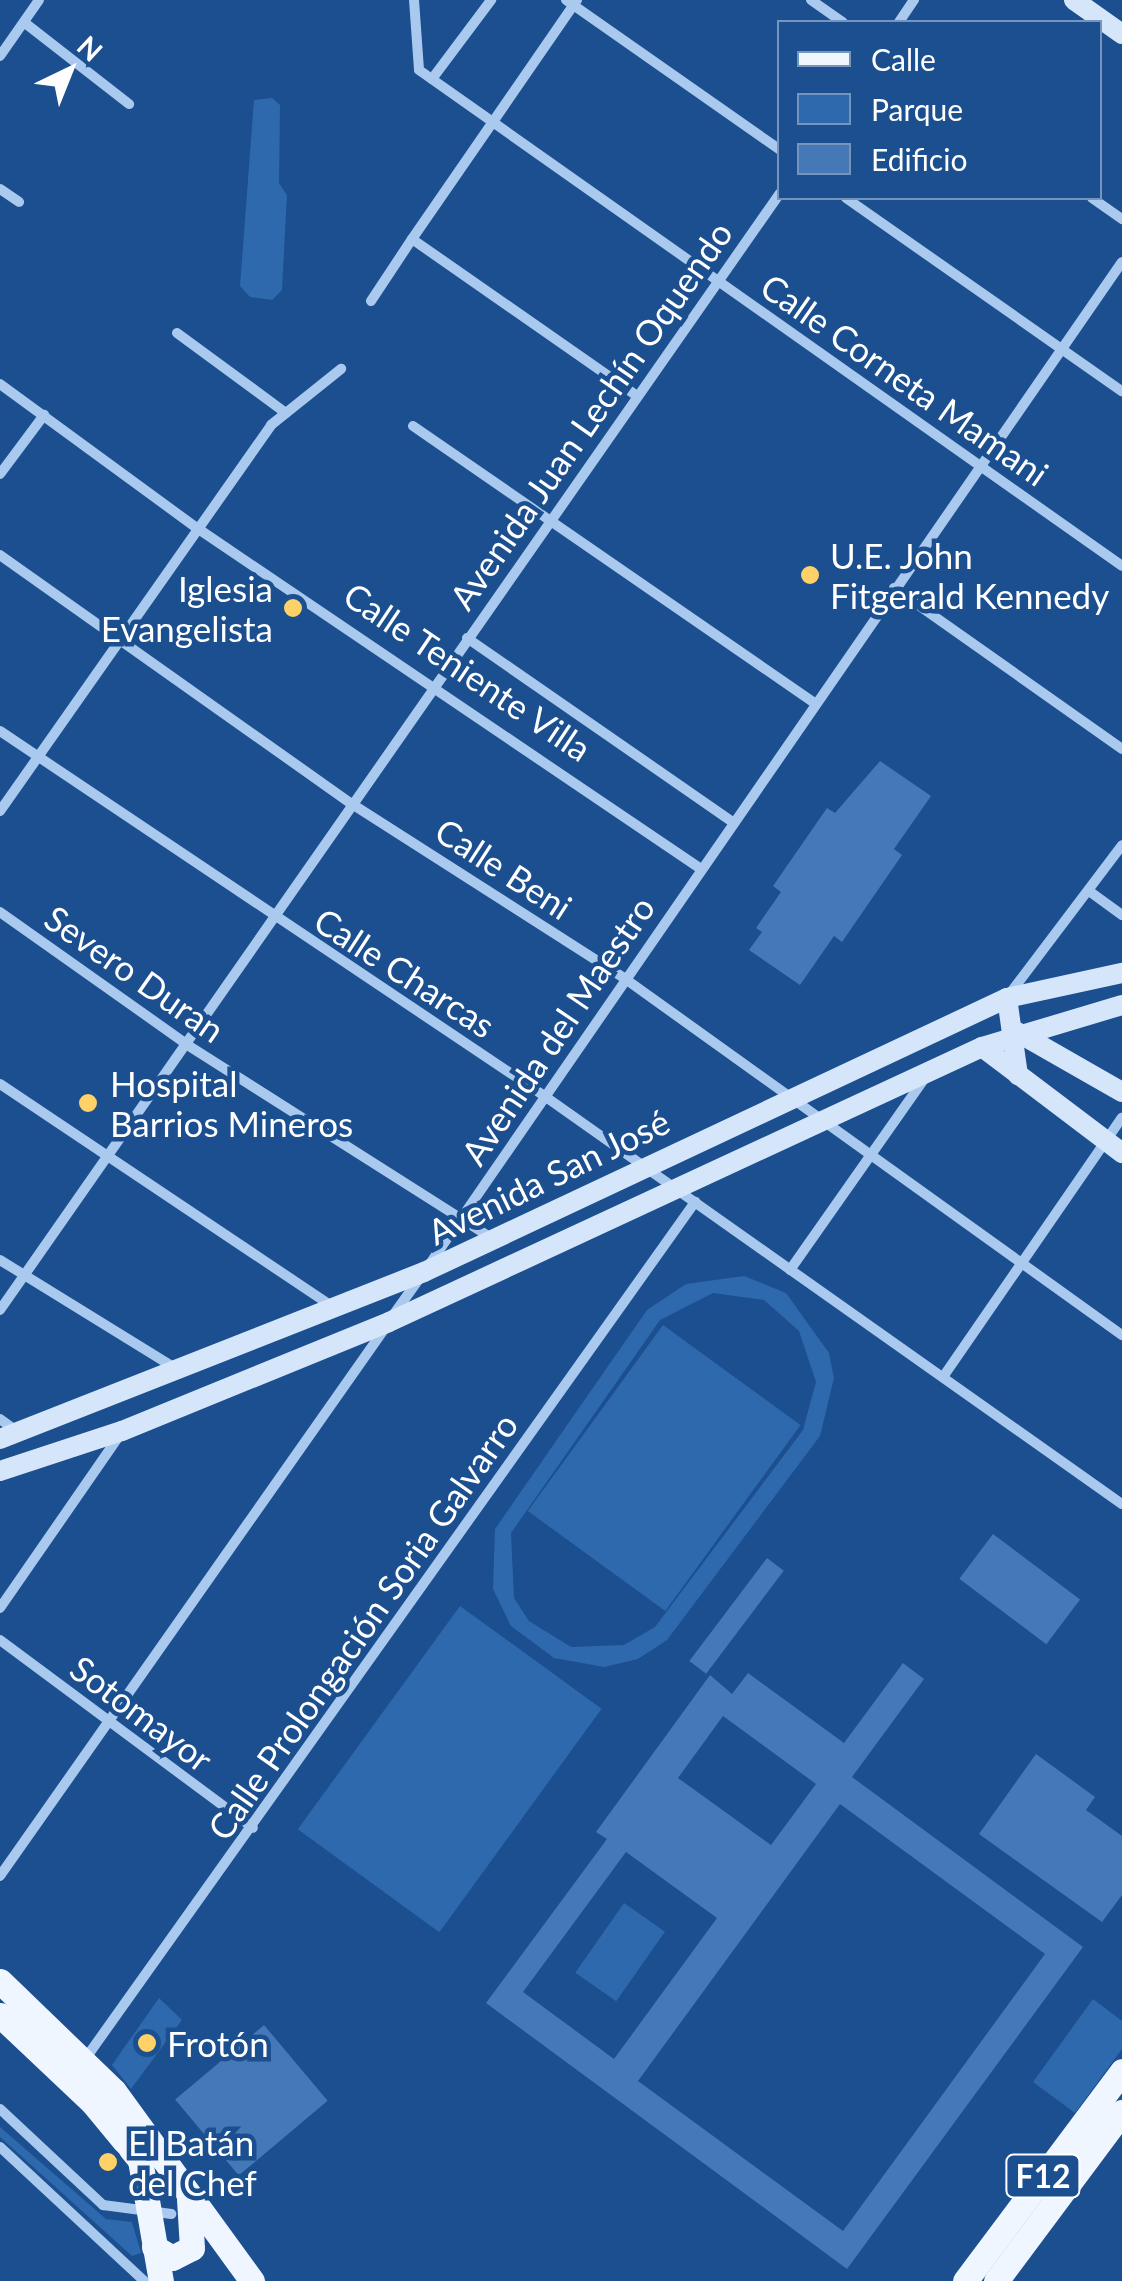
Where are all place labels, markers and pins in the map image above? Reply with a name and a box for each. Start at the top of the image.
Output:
place label: U.E. John Fitgerald Kennedy [830,534,1109,616]
marker: U.E. John Fitgerald Kennedy [799,564,821,586]
place label: Iglesia Evangelista [101,567,273,649]
marker: Iglesia Evangelista [282,597,304,619]
place label: Hospital Barrios Mineros [110,1062,353,1144]
marker: Hospital Barrios Mineros [75,1090,101,1116]
place label: Frotón [167,2022,269,2064]
marker: Frotón [136,2032,158,2054]
place label: El Batán del Chef [128,2121,257,2203]
marker: El Batán del Chef [97,2151,119,2173]

